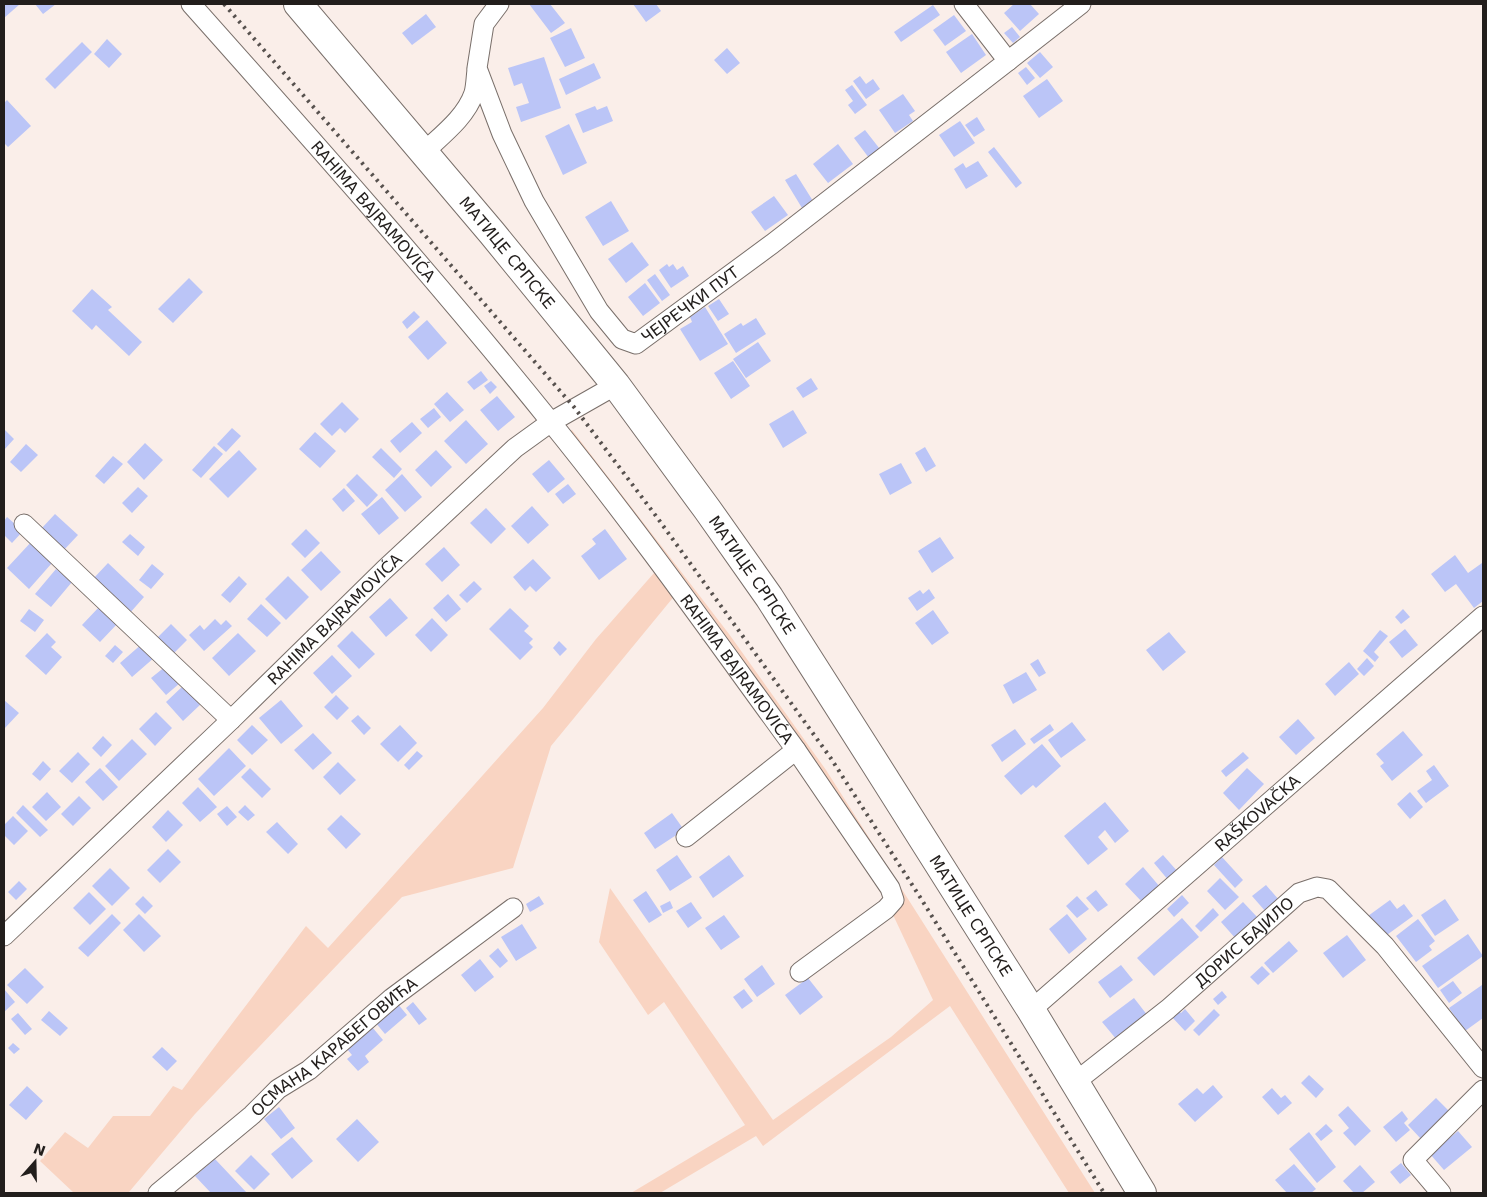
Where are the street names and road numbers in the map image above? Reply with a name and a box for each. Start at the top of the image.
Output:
street label: RAHIMA BAJRAMOVIĆA [307,137,440,285]
street label: МАТИЦЕ СРПСКЕ [456,193,559,312]
street label: ЧЕЈРЕЧКИ ПУТ [637,262,743,347]
street label: МАТИЦЕ СРПСКЕ [705,512,800,638]
street label: RAHIMA BAJRAMOVIĆA [263,549,405,689]
street label: RAHIMA BAJRAMOVIĆA [676,591,798,747]
street label: RAŠKOVAČKA [1211,771,1304,855]
street label: МАТИЦЕ СРПСКЕ [926,851,1017,980]
street label: ДОРИС БАЈИЛО [1190,893,1297,991]
street label: ОСМАНА КАРАБЕГОВИЋА [247,973,421,1120]

